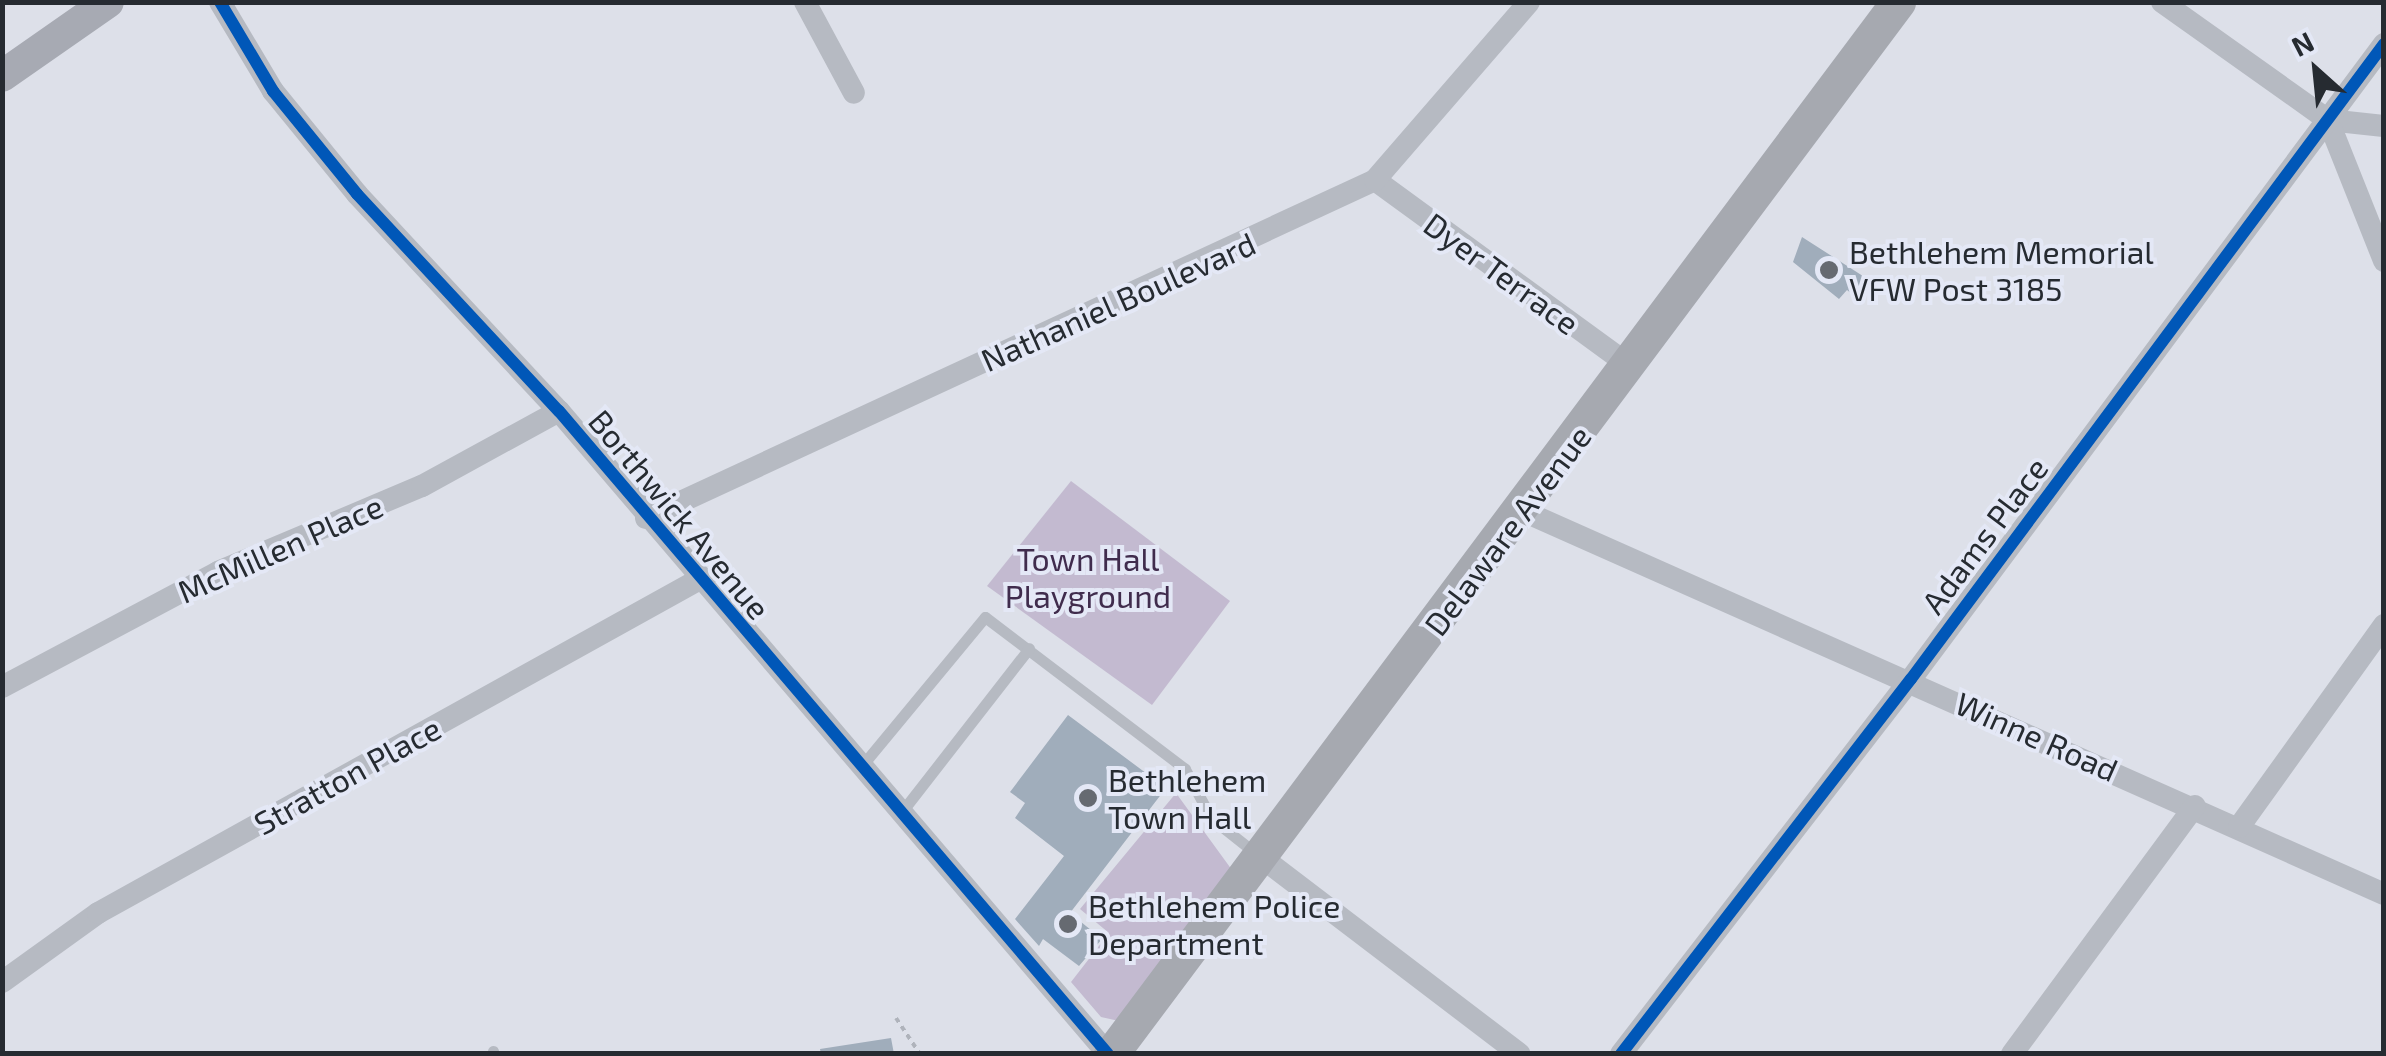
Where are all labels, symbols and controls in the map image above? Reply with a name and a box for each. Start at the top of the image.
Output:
north arrow [2266,20,2366,120]
text: N [2286,24,2319,63]
street label: Dyer Terrace [1417,204,1587,342]
street label: Nathaniel Boulevard [975,223,1261,379]
place label: Bethlehem Memorial VFW Post 3185 [1849,233,2154,308]
marker: Bethlehem Memorial VFW Post 3185 [1818,259,1840,281]
street label: Borthwick Avenue [581,401,779,627]
street label: Delaware Avenue [1415,417,1599,643]
street label: Adams Place [1913,449,2055,621]
street label: McMillen Place [172,486,388,610]
park label: Town Hall Playground [1005,540,1171,615]
street label: Winne Road [1950,683,2124,789]
street label: Stratton Place [247,708,447,842]
place label: Bethlehem Town Hall [1108,761,1266,836]
marker: Bethlehem Town Hall [1077,787,1099,809]
place label: Bethlehem Police Department [1088,887,1340,962]
marker: Bethlehem Police Department [1057,913,1079,935]

